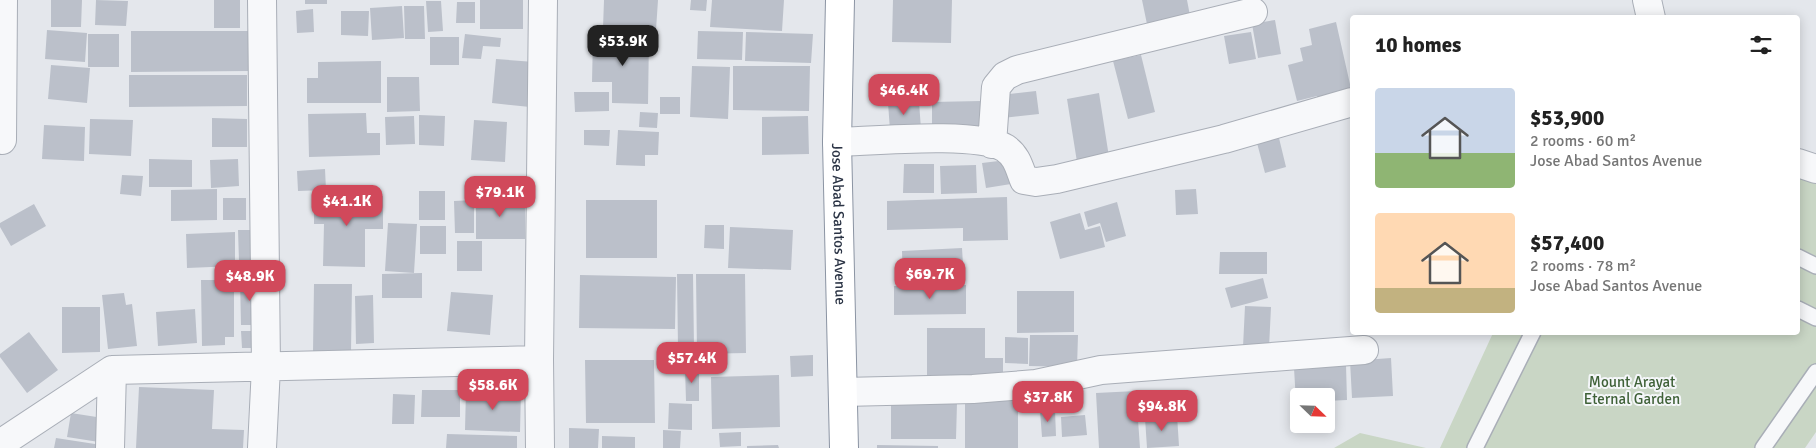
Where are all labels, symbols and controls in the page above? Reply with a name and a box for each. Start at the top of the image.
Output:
pin: $53.9K [582,24,664,67]
text: $53.9K [598,31,648,51]
icon: filters [1747,31,1775,59]
text: 10 homes [1375,32,1461,58]
pin: $46.4K [863,74,945,116]
text: $46.4K [879,80,929,100]
text: $53,900 [1530,105,1604,131]
icon: home [1415,108,1475,168]
text: 2 rooms · 60 m² [1530,131,1636,151]
street label: Jose Abad Santos Avenue [828,143,850,305]
text: Jose Abad Santos Avenue [1530,151,1702,171]
pin: $79.1K [459,176,541,218]
text: $79.1K [475,182,525,202]
pin: $41.1K [306,184,388,227]
text: $41.1K [322,191,372,211]
text: $57,400 [1530,230,1604,256]
icon: home [1415,233,1475,293]
text: 2 rooms · 78 m² [1530,256,1636,276]
pin: $69.7K [889,258,971,300]
pin: $48.9K [209,260,291,302]
text: $69.7K [905,264,955,284]
text: $48.9K [225,266,275,286]
text: Jose Abad Santos Avenue [1530,276,1702,296]
pin: $57.4K [651,342,733,384]
text: $57.4K [667,348,717,368]
pin: $58.6K [452,368,534,411]
park label: Mount Arayat Eternal Garden [1584,373,1680,408]
text: $58.6K [468,375,518,395]
pin: $37.8K [1007,380,1089,423]
text: $37.8K [1023,387,1073,407]
north arrow [1290,388,1335,432]
map controls [1290,388,1335,433]
pin: $94.8K [1121,390,1203,432]
text: $94.8K [1137,396,1187,416]

